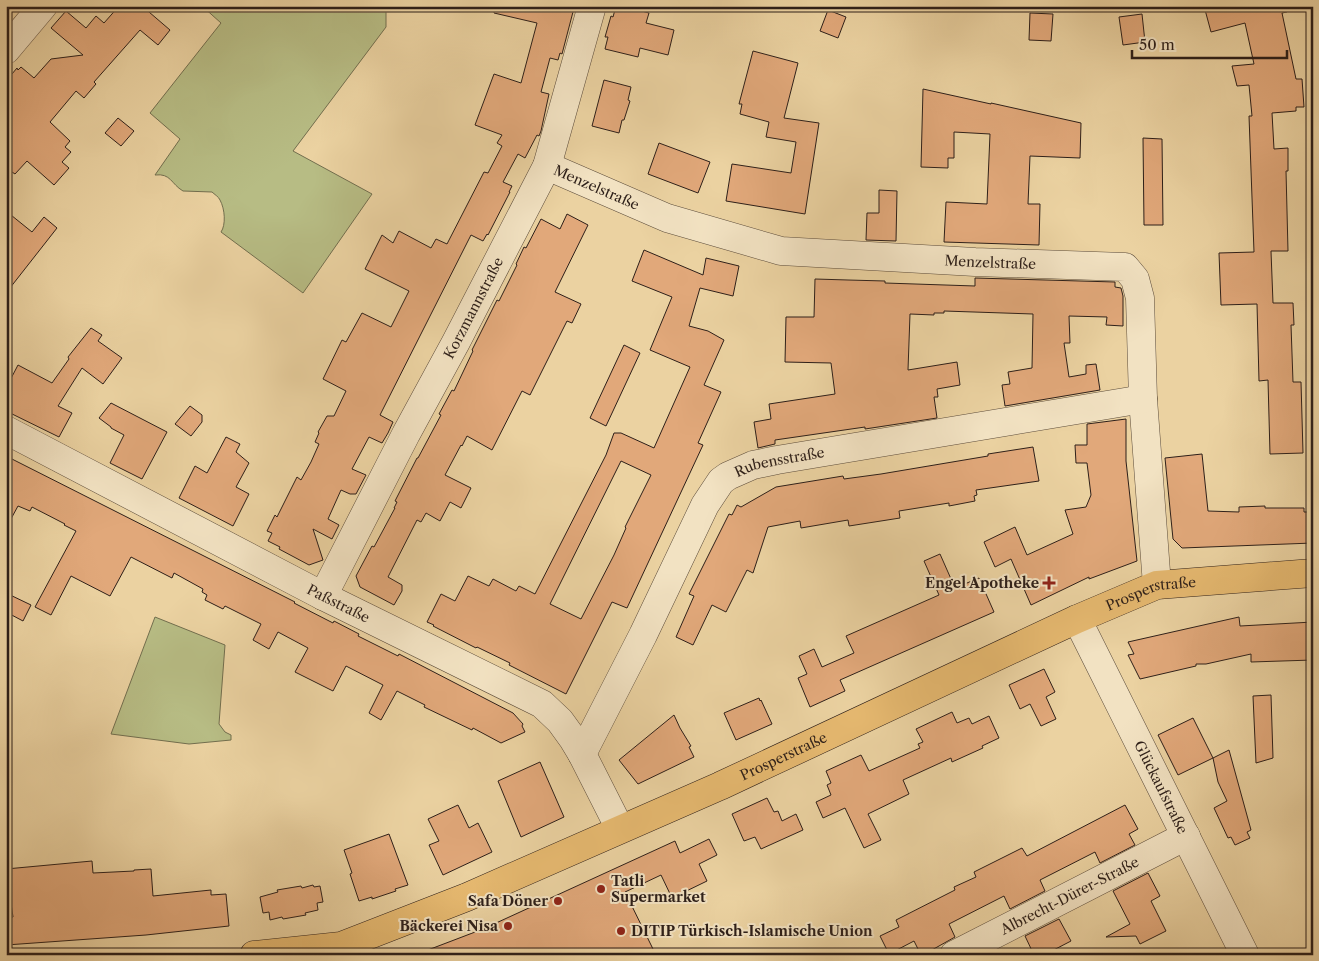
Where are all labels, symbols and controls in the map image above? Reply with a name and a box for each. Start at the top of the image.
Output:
scale bar [1132,28,1286,60]
text: 50 m [1139,35,1175,54]
street label: Menzelstraße [551,161,642,214]
street label: Menzelstraße [944,251,1036,273]
street label: Korzmannstraße [440,254,507,362]
street label: Rubensstraße [732,443,826,481]
street label: Prosperstraße [1103,573,1197,615]
place label: Engel Apotheke [925,574,1039,592]
marker: Engel Apotheke [1043,577,1055,589]
street label: Paßstraße [304,580,373,627]
street label: Prosperstraße [737,728,830,784]
street label: Glückaufstraße [1130,738,1192,837]
street label: Albrecht-Dürer-Straße [997,853,1142,939]
place label: Tatli Supermarket [611,872,706,906]
marker: Tatli Supermarket [595,883,607,895]
place label: Safa Döner [468,892,548,910]
marker: Safa Döner [552,895,564,907]
place label: Bäckerei Nisa [399,917,499,935]
marker: Bäckerei Nisa [502,920,514,932]
place label: DITIP Türkisch-Islamische Union [631,922,873,940]
marker: DITIP Türkisch-Islamische Union [615,925,627,937]

